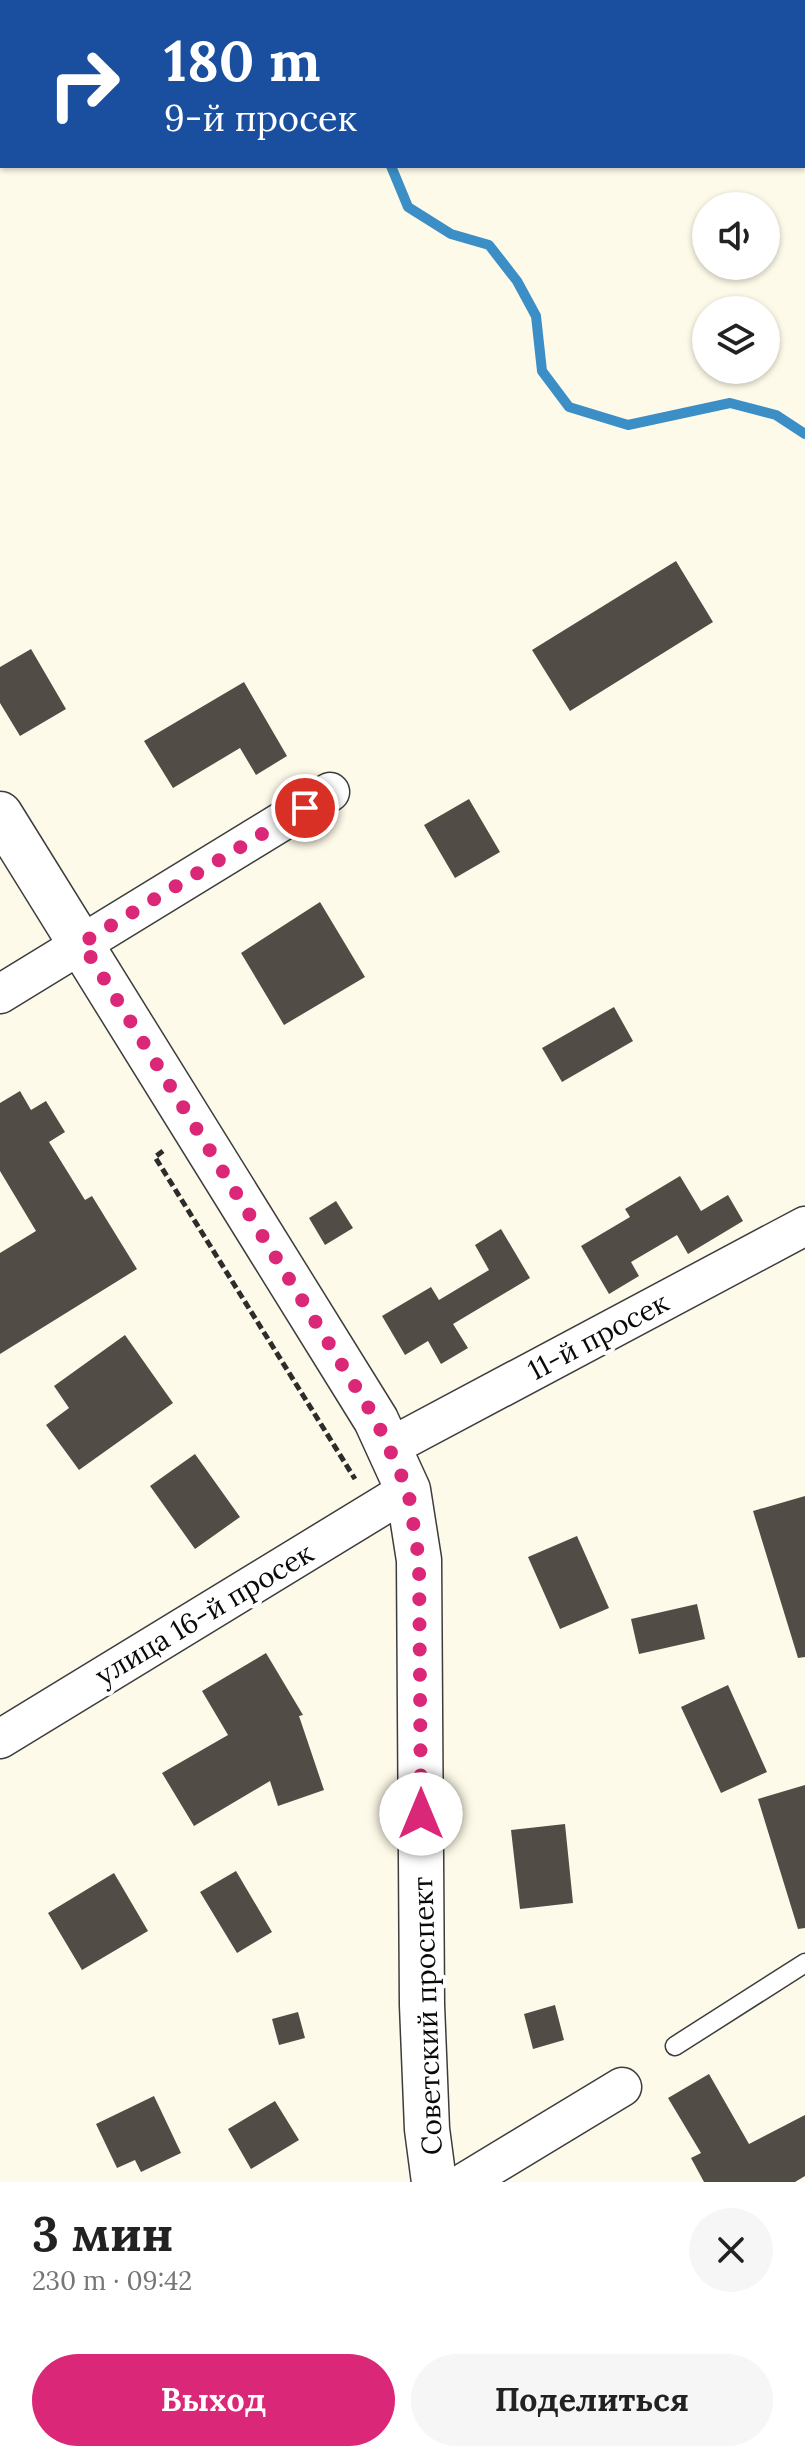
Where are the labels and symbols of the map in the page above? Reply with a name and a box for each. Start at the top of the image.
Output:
pin [271,774,339,842]
street label: 11-й просек [522,1284,674,1388]
street label: улица 16-й просек [88,1535,320,1693]
position arrow [379,1772,463,1856]
street label: Советский проспект [404,1876,450,2156]

